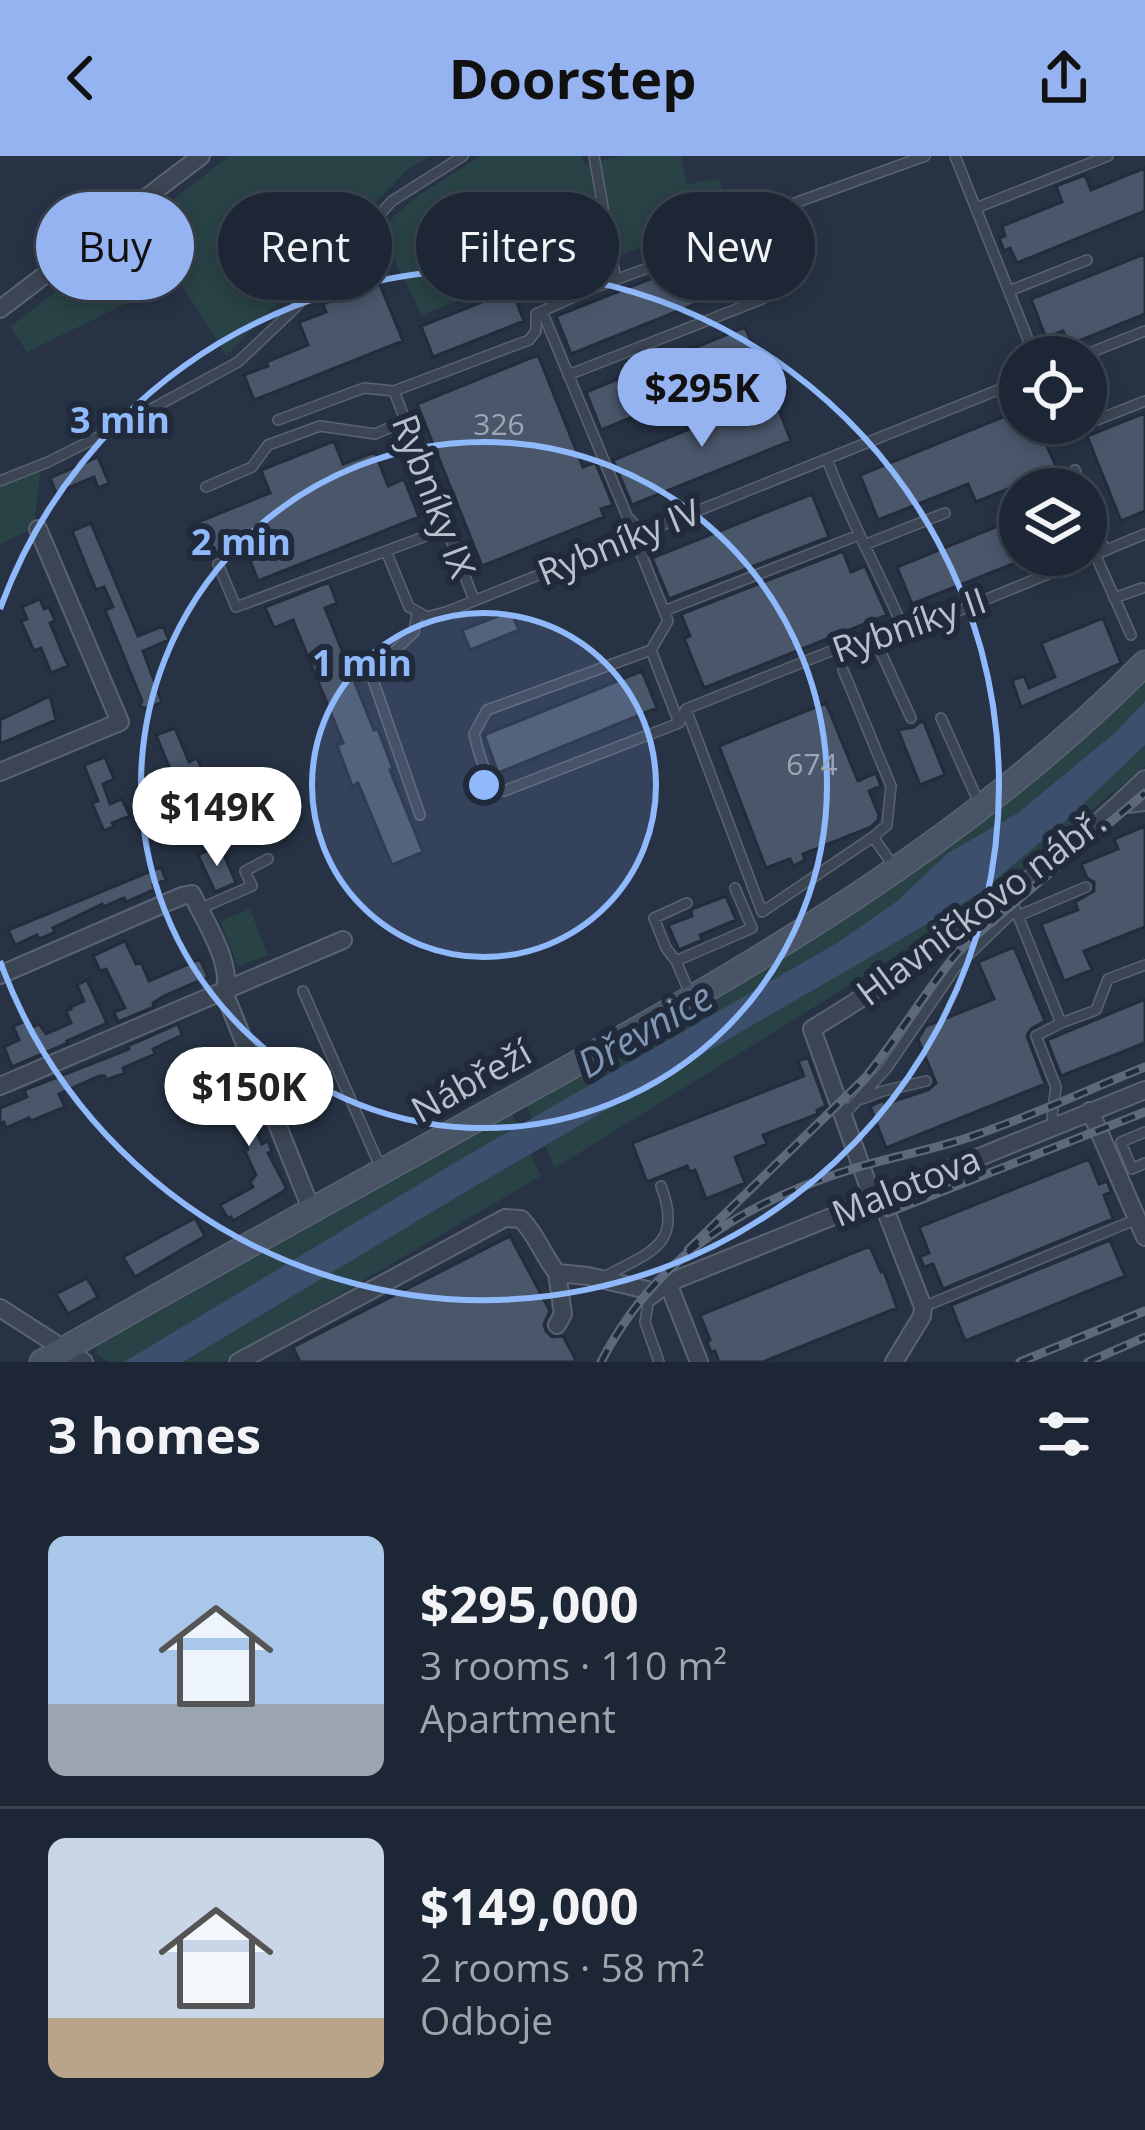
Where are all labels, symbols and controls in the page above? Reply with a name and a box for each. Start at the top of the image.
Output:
text: Doorstep [449,41,696,115]
icon: back [48,45,114,111]
icon: share [1031,45,1097,111]
chip: Buy [36,192,194,300]
chip: Rent [218,192,392,300]
chip: Filters [416,192,619,300]
chip: New [643,192,815,300]
map controls [999,336,1107,576]
button: locate [999,336,1107,444]
pin: $295K [618,348,786,450]
text: $295K [644,360,760,413]
text: 3 min [70,395,170,444]
house number: 326 [473,403,525,444]
street label: Rybníky IX [381,407,488,584]
button: layers [999,468,1107,576]
street label: Rybníky IV [530,487,708,596]
text: 2 min [191,517,291,566]
street label: Rybníky II [825,575,992,674]
text: 1 min [312,638,412,687]
house number: 674 [786,743,838,784]
centre of rings [463,764,505,806]
pin: $149K [133,767,301,869]
text: $149K [159,779,275,832]
street label: Hlavničkovo nábř. [846,797,1115,1016]
water label: Dřevnice [567,969,722,1089]
street label: Nábřeží [402,1027,540,1134]
pin: $150K [165,1047,333,1149]
text: $150K [191,1059,307,1112]
street label: Malotova [824,1134,987,1237]
text: 3 homes [48,1399,261,1469]
icon: filters [1031,1401,1097,1467]
text: $295,000 [420,1568,639,1638]
icon: home [144,1584,288,1728]
text: 3 rooms · 110 m² [420,1638,727,1691]
text: Apartment [420,1691,616,1744]
text: $149,000 [420,1870,639,1940]
icon: home [144,1886,288,2030]
text: 2 rooms · 58 m² [420,1940,705,1993]
text: Odboje [420,1993,553,2046]

